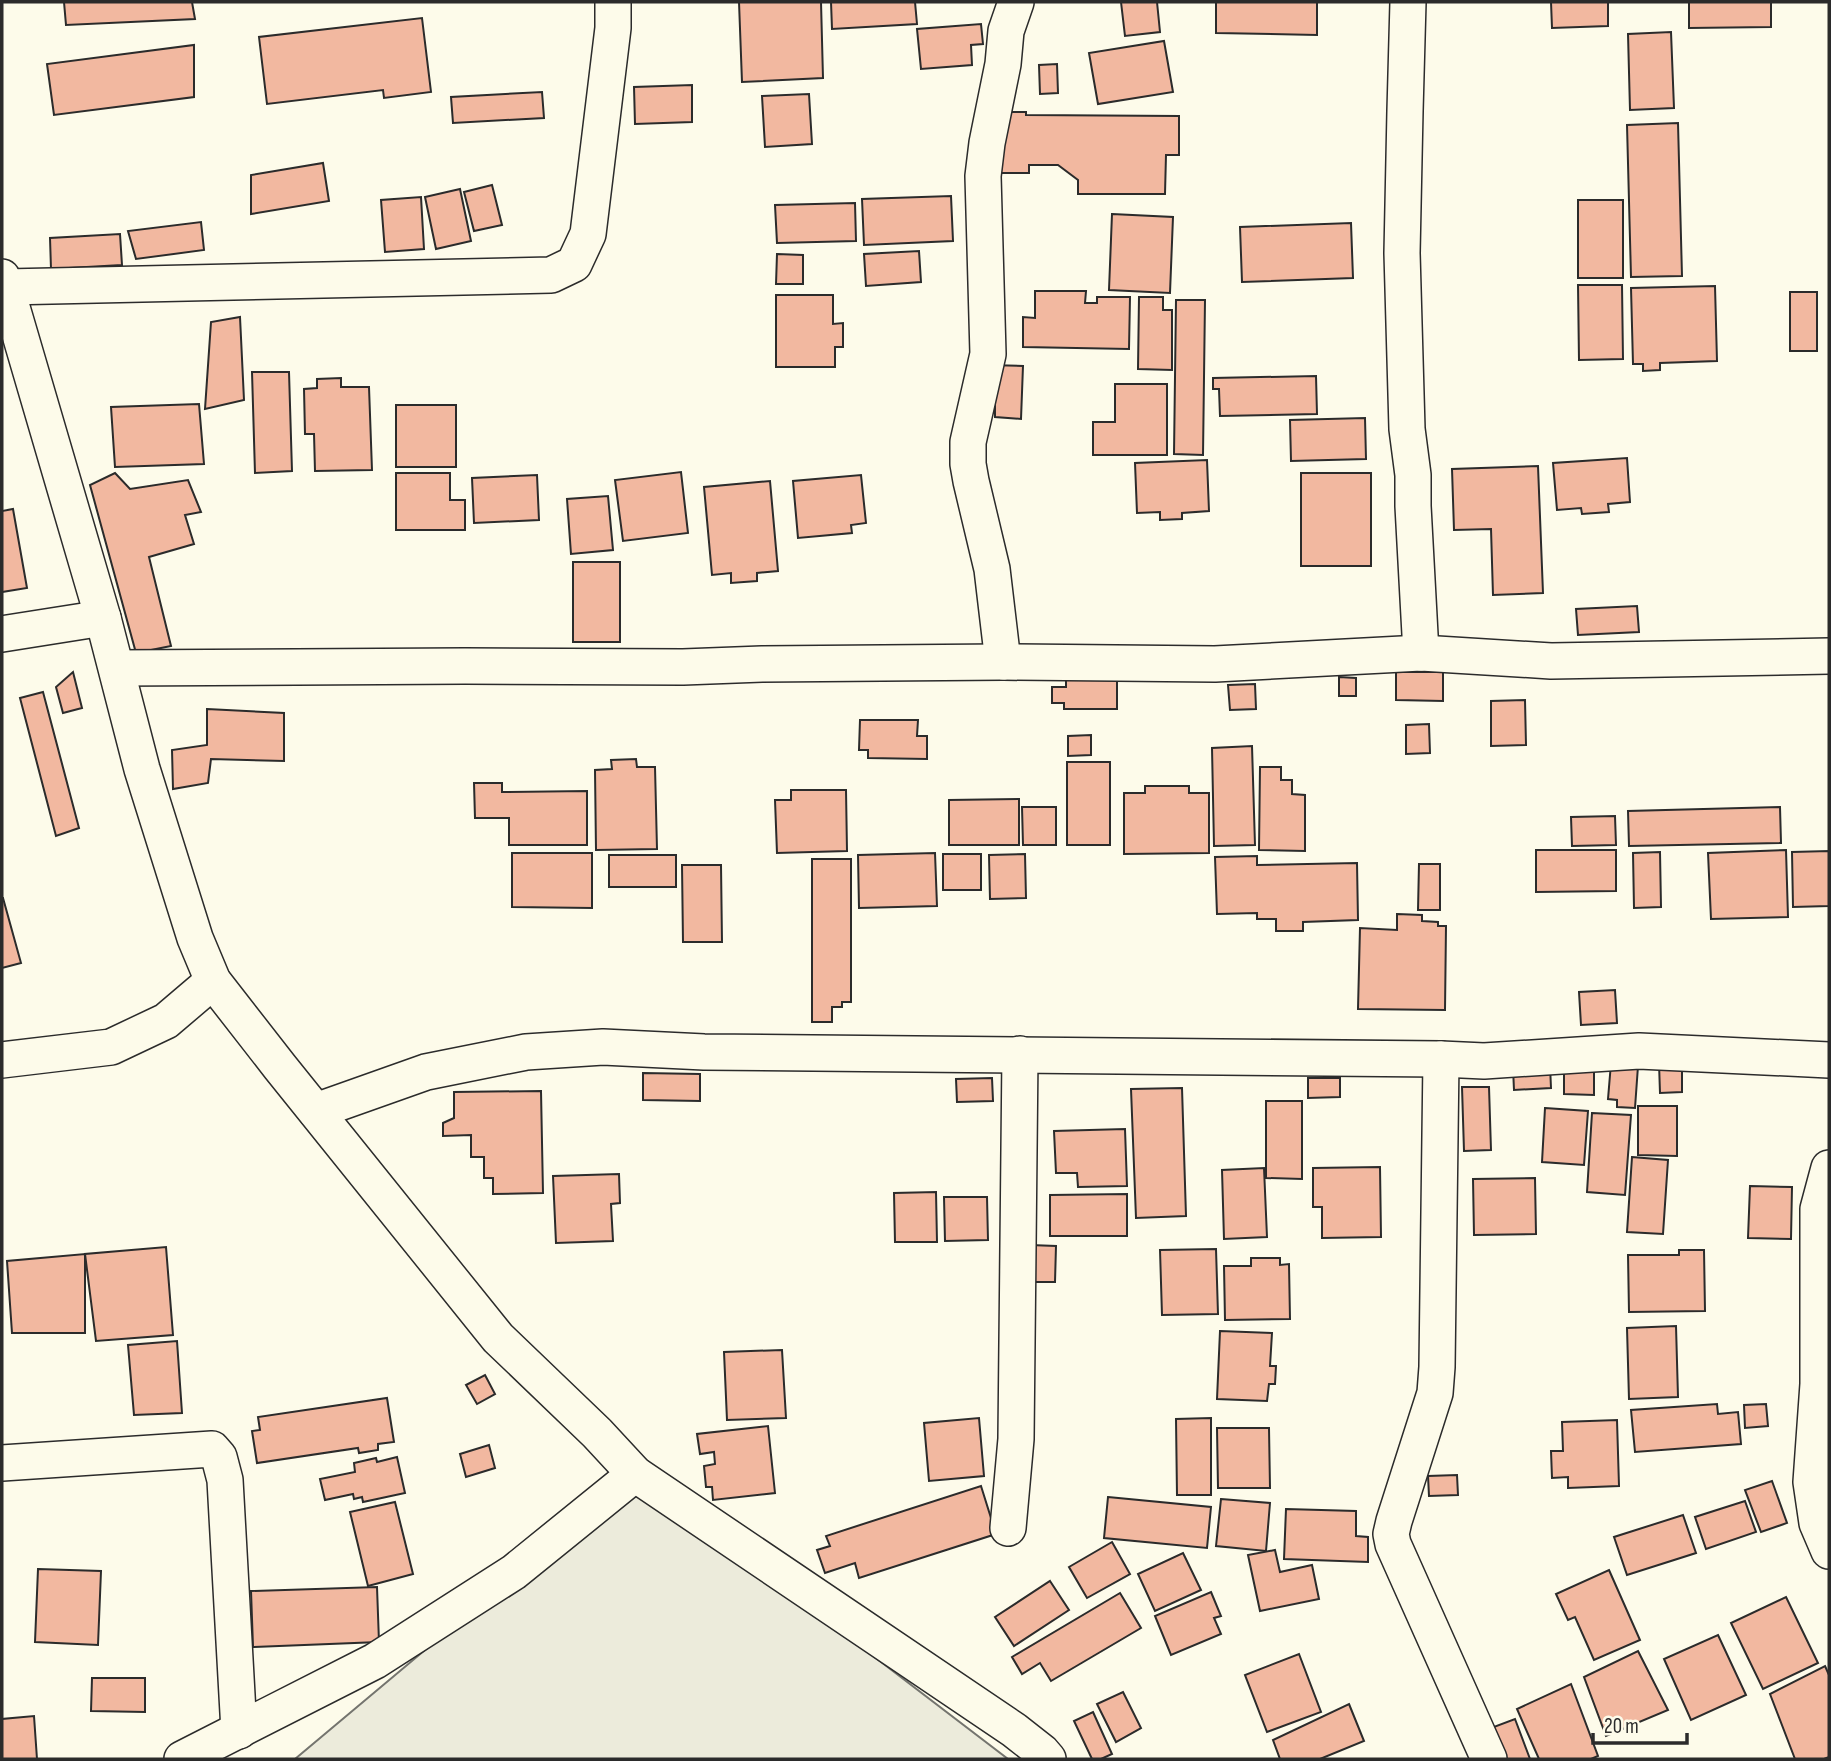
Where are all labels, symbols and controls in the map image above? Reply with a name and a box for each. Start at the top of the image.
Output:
scale bar [1593,1702,1688,1746]
text: 20 m [1604,1714,1639,1739]

